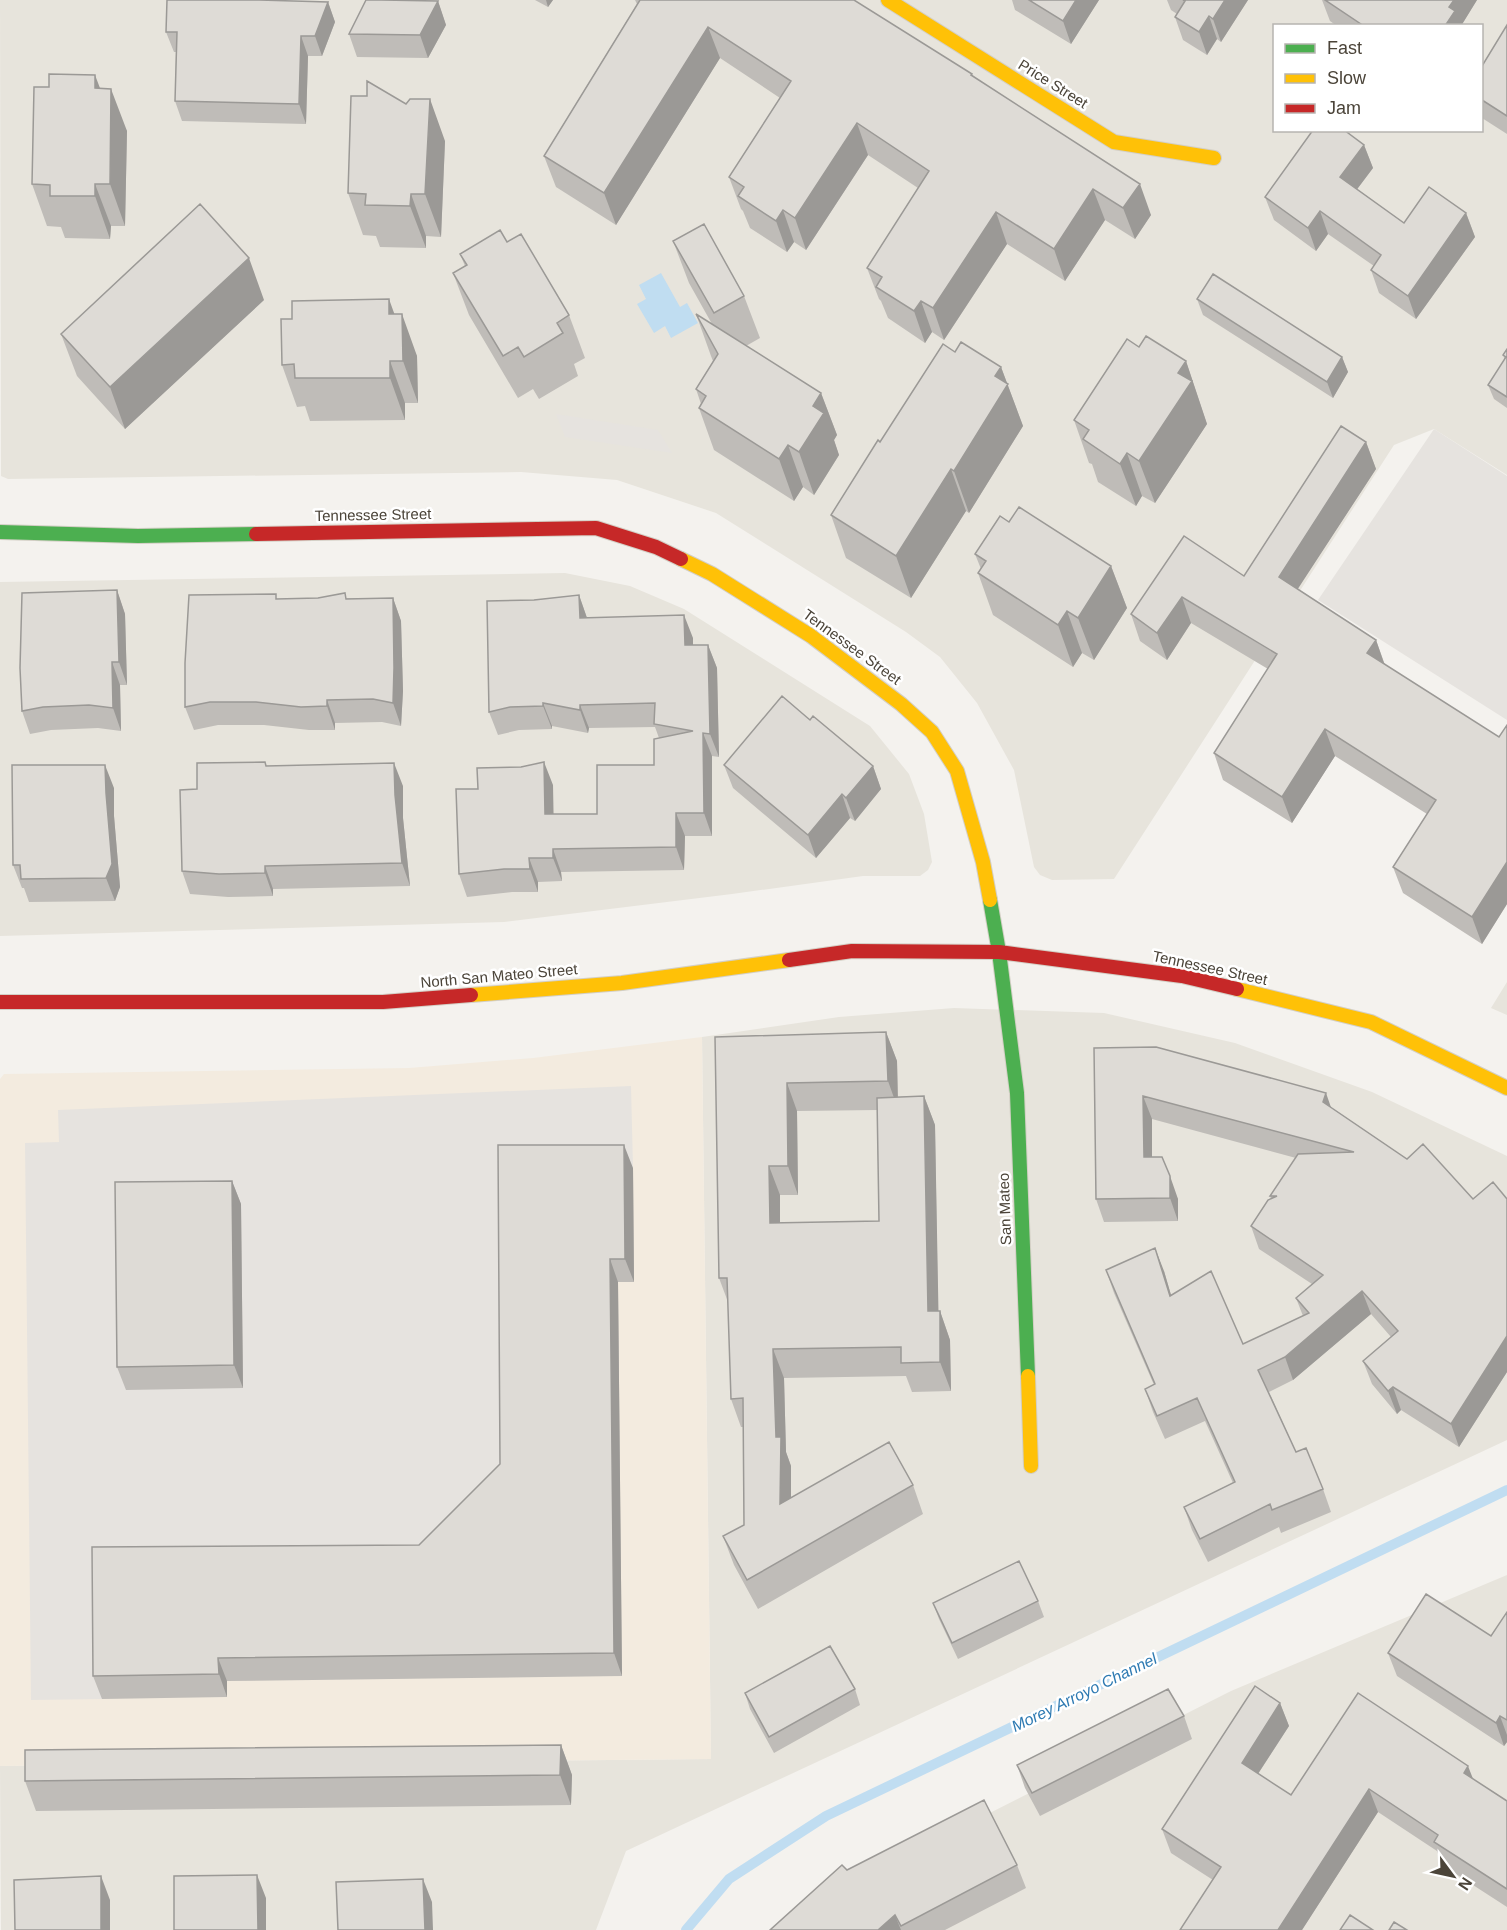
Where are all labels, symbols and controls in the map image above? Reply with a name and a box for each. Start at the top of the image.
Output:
legend [1273,24,1483,132]
text: Fast [1327,38,1362,58]
street label: Price Street [1016,56,1092,112]
text: Slow [1327,68,1367,88]
text: Jam [1327,98,1361,118]
street label: Tennessee Street [314,505,432,524]
street label: Tennessee Street [800,605,905,688]
street label: Tennessee Street [1151,947,1270,988]
street label: North San Mateo Street [420,960,579,991]
street label: San Mateo [995,1172,1014,1246]
water label: Morey Arroyo Channel [1009,1650,1160,1735]
north arrow [1423,1846,1483,1906]
text: N [1455,1874,1475,1893]

